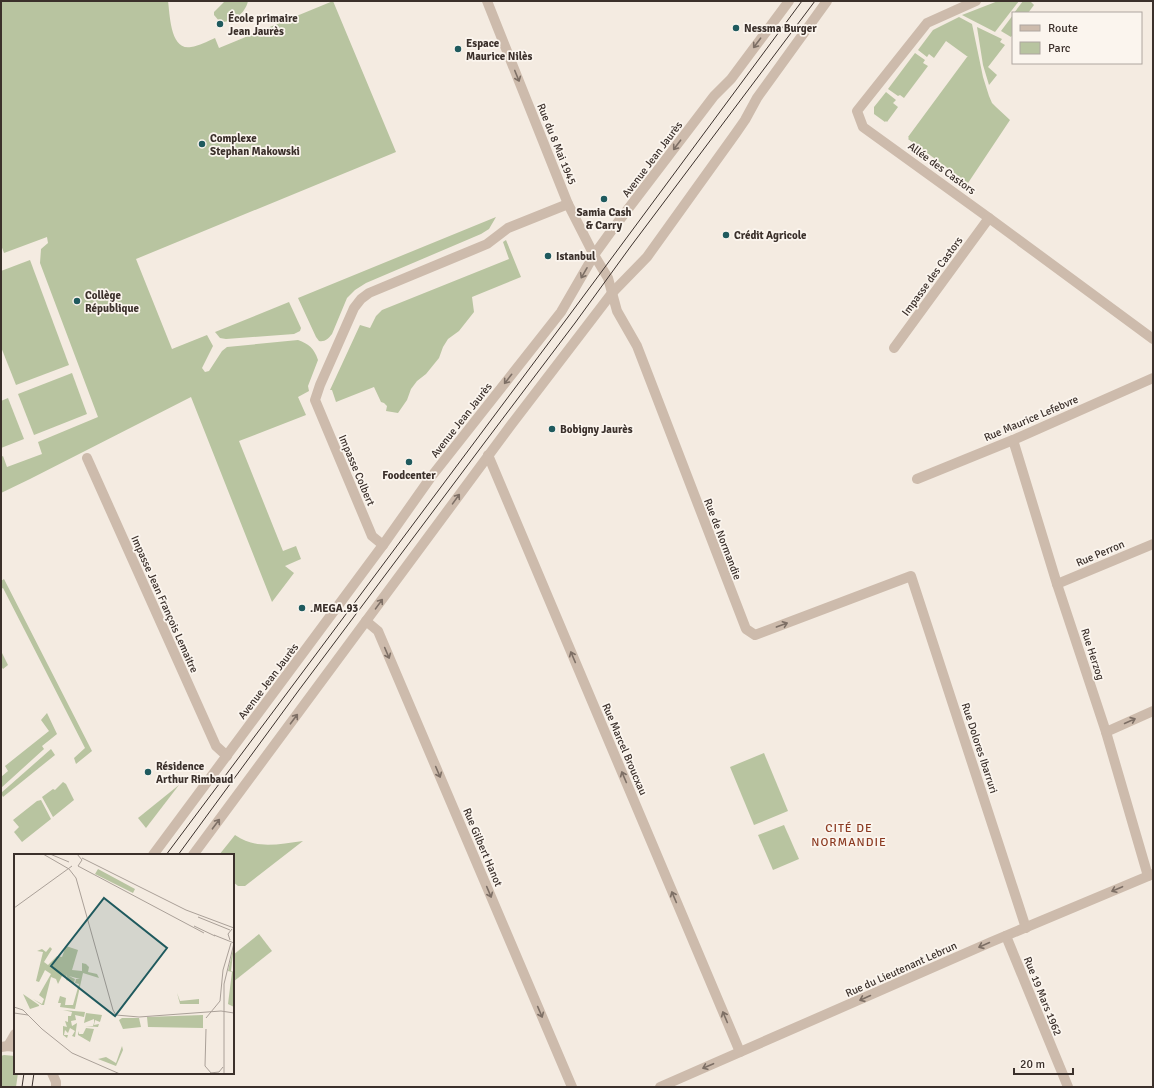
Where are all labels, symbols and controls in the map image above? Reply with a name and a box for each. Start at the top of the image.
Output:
place label: École primaire Jean Jaurès [228,11,298,38]
legend [1012,12,1142,64]
marker: École primaire Jean Jaurès [215,19,225,29]
text: Route [1048,21,1078,36]
place label: Nessma Burger [744,22,817,35]
marker: Nessma Burger [731,23,741,33]
place label: Espace Maurice Nilès [466,37,532,63]
one-way arrow [753,38,761,49]
text: Parc [1048,41,1071,56]
marker: Espace Maurice Nilès [453,44,463,54]
one-way arrow [514,70,522,82]
street label: Rue du 8 Mai 1945 [534,102,579,187]
street label: Avenue Jean Jaurès [620,119,685,200]
place label: Complexe Stephan Makowski [210,132,300,158]
marker: Complexe Stephan Makowski [197,139,207,149]
one-way arrow [672,140,681,151]
street label: Allée des Castors [905,140,978,197]
marker: Samia Cash & Carry [599,194,609,204]
place label: Samia Cash & Carry [576,206,632,232]
place label: Crédit Agricole [734,229,807,242]
marker: Crédit Agricole [721,230,731,240]
street label: Impasse des Castors [899,234,966,318]
place label: Istanbul [556,250,596,263]
marker: Istanbul [543,251,553,261]
one-way arrow [579,267,587,279]
place label: Collège République [85,289,139,315]
marker: Collège République [72,296,82,306]
one-way arrow [504,373,513,384]
street label: Avenue Jean Jaurès [428,380,495,460]
street label: Rue Maurice Lefebvre [982,393,1080,444]
place label: Bobigny Jaurès [560,423,633,436]
marker: Bobigny Jaurès [547,424,557,434]
street label: Impasse Colbert [336,433,377,508]
marker: Foodcenter [404,457,414,467]
place label: Foodcenter [382,469,436,482]
one-way arrow [452,493,460,504]
street label: Rue de Normandie [701,497,744,582]
street label: Impasse Jean François Lemaitre [128,534,201,675]
street label: Rue Perron [1074,537,1126,569]
one-way arrow [375,598,383,609]
place label: .MEGA.93 [310,602,358,615]
marker: .MEGA.93 [297,603,307,613]
one-way arrow [775,620,787,628]
street label: Rue Herzog [1078,627,1107,682]
street label: Avenue Jean Jaurès [236,641,301,722]
one-way arrow [384,646,392,658]
one-way arrow [569,652,577,664]
street label: Rue Marcel Broucxau [599,701,650,797]
street label: Rue Dolores Ibarruri [959,701,1000,795]
one-way arrow [289,714,298,725]
one-way arrow [1123,717,1135,725]
place label: Résidence Arthur Rimbaud [156,760,233,786]
one-way arrow [435,766,443,778]
marker: Résidence Arthur Rimbaud [143,767,153,777]
one-way arrow [620,771,627,783]
street label: Rue Gilbert Hanot [460,806,505,888]
one-way arrow [212,818,220,829]
district label: CITÉ DE NORMANDIE [811,821,887,850]
inset map [14,854,234,1074]
one-way arrow [486,885,494,897]
one-way arrow [1112,886,1124,894]
one-way arrow [670,891,678,903]
street label: Rue du Lieutenant Lebrun [844,939,959,1000]
one-way arrow [979,942,991,949]
street label: Rue 19 Mars 1962 [1021,955,1064,1038]
one-way arrow [860,994,872,1002]
one-way arrow [537,1005,544,1017]
one-way arrow [720,1011,728,1023]
scale bar [1014,1050,1073,1076]
text: 20 m [1020,1057,1045,1072]
one-way arrow [702,1063,714,1071]

